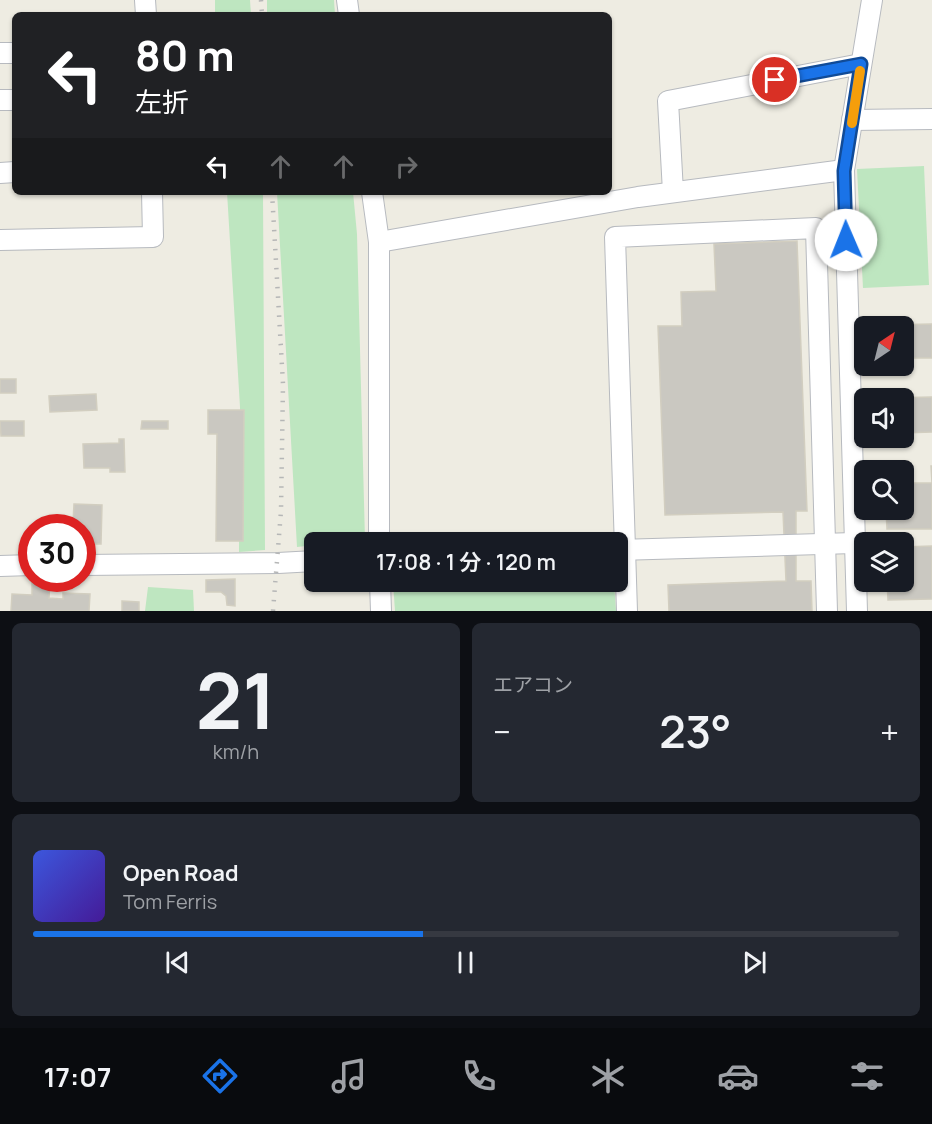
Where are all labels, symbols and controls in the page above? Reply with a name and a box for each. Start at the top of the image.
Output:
text: 80 m [135,26,235,84]
icon: left [36,36,114,114]
pin [749,54,800,105]
icon: arrive [758,63,791,96]
text: 左折 [135,83,189,120]
icon: left [201,150,234,183]
icon: ahead [264,150,297,183]
icon: ahead [327,150,360,183]
icon: right [390,150,423,183]
position arrow [814,208,878,272]
north arrow [854,316,914,376]
map controls [854,316,914,592]
button: sound [854,388,914,448]
button: search [854,460,914,520]
speed limit sign: 30 [18,514,96,592]
button: layers [854,532,914,592]
text: 17:08 · 1 分 · 120 m [376,547,556,577]
text: 21 [196,646,276,752]
text: エアコン [493,671,573,698]
text: 23° [659,700,732,762]
text: − [493,709,511,754]
text: + [880,709,899,754]
text: km/h [213,738,259,765]
text: Open Road [123,858,238,888]
text: Tom Ferris [123,888,217,915]
icon: previous [161,946,194,979]
icon: pause [449,946,482,979]
icon: next [738,946,771,979]
icon: directions [199,1055,241,1097]
icon: music [328,1055,370,1097]
icon: phone [458,1055,500,1097]
icon: climate [587,1055,629,1097]
icon: car [717,1055,759,1097]
icon: filters [846,1055,888,1097]
text: 17:07 [44,1058,111,1095]

